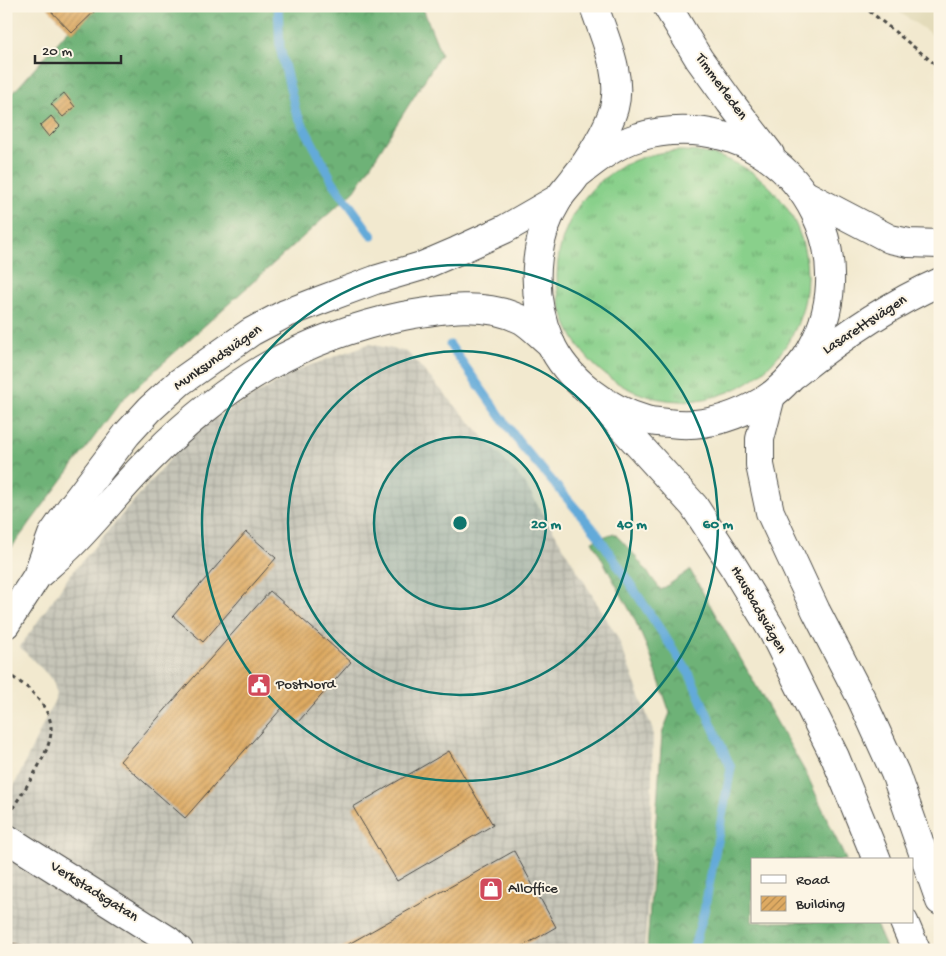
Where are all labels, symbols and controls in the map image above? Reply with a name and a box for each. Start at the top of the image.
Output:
scale bar [35,32,121,64]
text: 20 m [42,43,72,61]
street label: Timmerleden [690,49,751,124]
street label: Lasarettsvägen [819,291,911,359]
street label: Munksundsvägen [170,321,266,395]
centre of rings [451,514,469,532]
text: 20 m [531,516,561,534]
text: 40 m [616,516,647,534]
text: 60 m [703,516,734,534]
street label: Havsbadsvägen [726,563,790,657]
public building icon: PostNord [246,672,272,698]
place label: PostNord [275,676,337,694]
street label: Verkstadsgatan [46,857,142,926]
legend [751,858,914,924]
text: Road [796,872,830,890]
shop icon: AllOffice [478,876,504,902]
place label: AllOffice [508,880,558,898]
text: Building [795,896,845,914]

